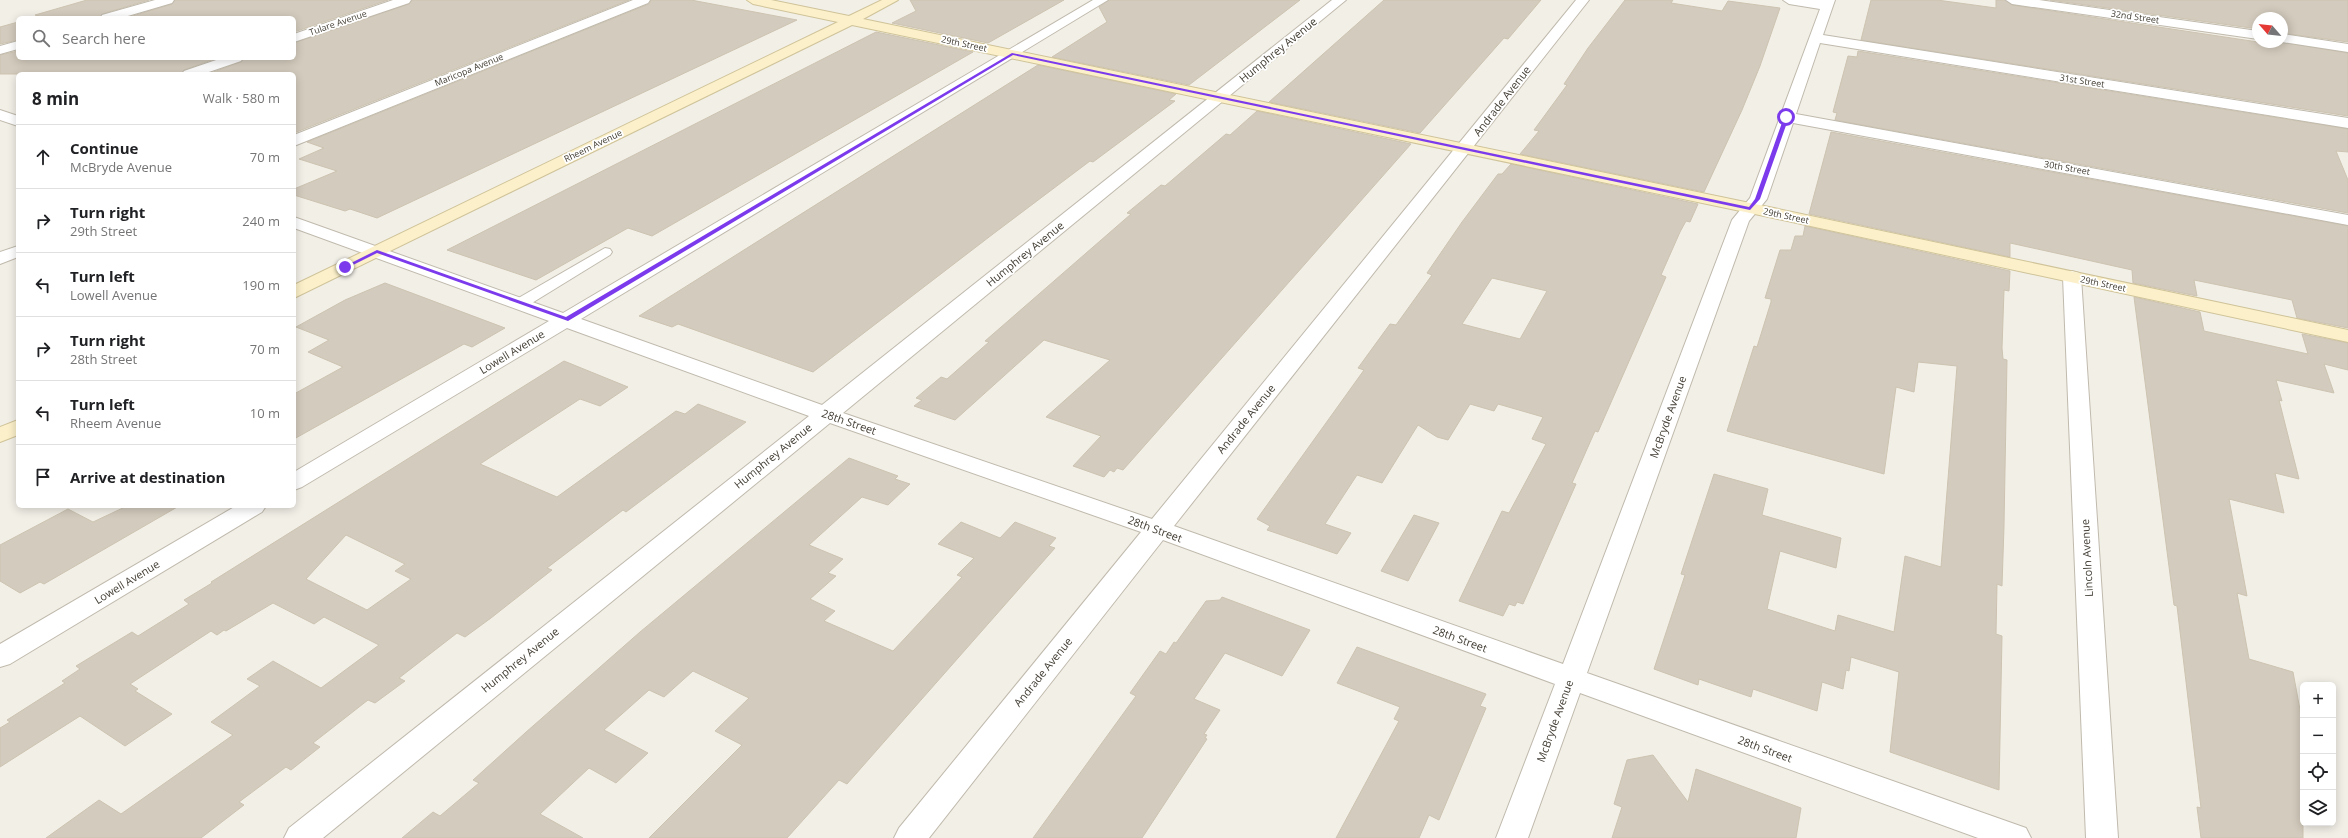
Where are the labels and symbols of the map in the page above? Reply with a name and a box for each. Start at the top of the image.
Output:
street label: Tulare Avenue [307,7,368,38]
street label: 32nd Street [2110,7,2160,26]
north arrow [2252,12,2288,48]
street label: Humphrey Avenue [1236,14,1320,86]
street label: 29th Street [940,32,988,55]
street label: Maricopa Avenue [433,50,505,89]
street label: Andrade Avenue [1469,63,1534,139]
street label: 31st Street [2059,71,2105,90]
route start [1777,108,1795,126]
street label: Rheem Avenue [562,126,624,165]
street label: 30th Street [2043,157,2091,178]
street label: 29th Street [1762,204,1810,227]
street label: Humphrey Avenue [983,218,1067,290]
route end [336,258,354,276]
street label: 29th Street [2079,272,2127,295]
street label: Lowell Avenue [476,326,547,377]
street label: McBryde Avenue [1646,374,1689,460]
street label: Andrade Avenue [1213,381,1278,456]
street label: 28th Street [820,405,879,438]
street label: Humphrey Avenue [731,420,815,492]
street label: 28th Street [1126,512,1185,545]
street label: Lincoln Avenue [2077,519,2096,597]
street label: Lowell Avenue [91,556,162,607]
street label: 28th Street [1431,622,1490,655]
street label: Humphrey Avenue [478,624,562,696]
street label: Andrade Avenue [1010,634,1075,709]
street label: McBryde Avenue [1533,678,1576,764]
street label: 28th Street [1736,732,1795,765]

